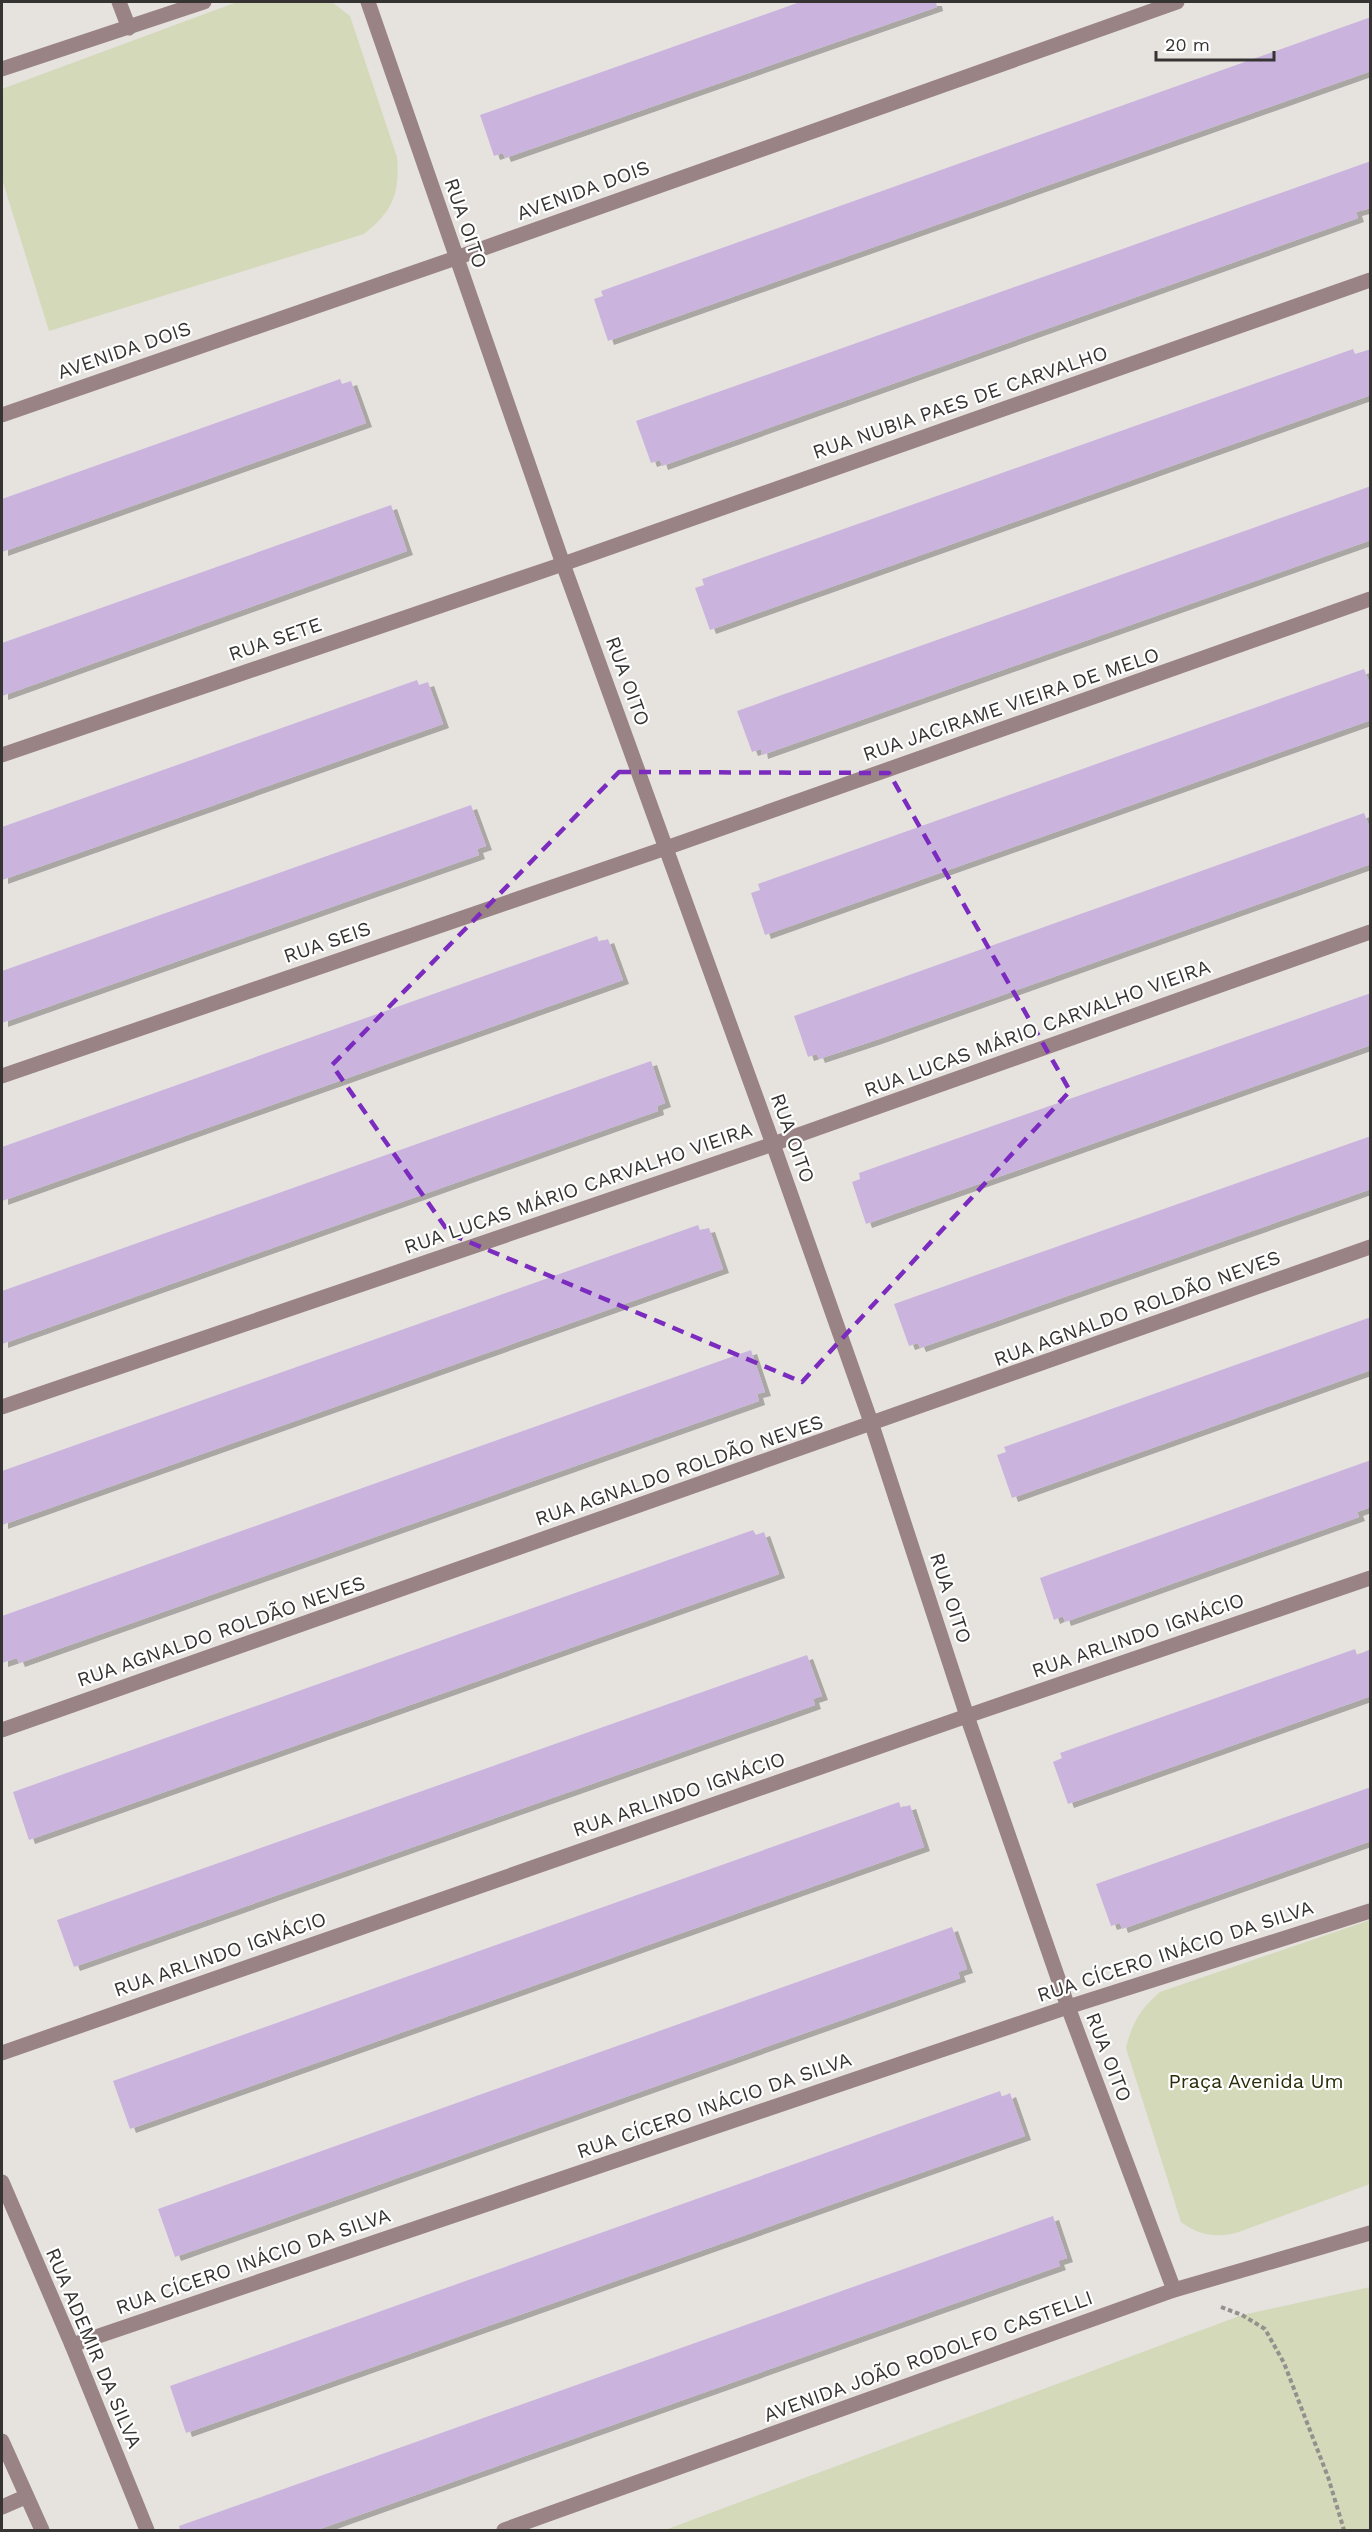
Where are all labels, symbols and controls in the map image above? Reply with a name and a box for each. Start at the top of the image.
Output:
scale bar [1156,24,1274,62]
text: 20 m [1165,34,1210,55]
street label: AVENIDA DOIS [513,155,653,225]
street label: RUA OITO [439,175,493,271]
street label: AVENIDA DOIS [54,316,194,384]
street label: RUA NUBIA PAES DE CARVALHO [809,340,1111,464]
street label: RUA SETE [225,612,325,666]
street label: RUA OITO [601,633,655,729]
street label: RUA JACIRAME VIEIRA DE MELO [860,642,1162,766]
street label: RUA SEIS [280,916,374,968]
street label: RUA LUCAS MÁRIO CARVALHO VIEIRA [861,954,1213,1102]
street label: RUA OITO [766,1090,820,1186]
street label: RUA LUCAS MÁRIO CARVALHO VIEIRA [401,1117,755,1259]
street label: RUA AGNALDO ROLDÃO NEVES [990,1245,1284,1371]
street label: RUA AGNALDO ROLDÃO NEVES [532,1409,826,1531]
street label: RUA OITO [925,1550,977,1646]
street label: RUA AGNALDO ROLDÃO NEVES [74,1570,368,1692]
street label: RUA ARLINDO IGNÁCIO [1029,1587,1247,1683]
street label: RUA ARLINDO IGNÁCIO [570,1746,788,1842]
street label: RUA CÍCERO INÁCIO DA SILVA [1034,1895,1316,2007]
street label: RUA ARLINDO IGNÁCIO [111,1906,329,2002]
street label: RUA OITO [1081,2009,1137,2105]
street label: RUA CÍCERO INÁCIO DA SILVA [574,2047,854,2163]
park label: Praça Avenida Um [1169,2069,1344,2093]
street label: RUA CÍCERO INÁCIO DA SILVA [113,2203,393,2319]
street label: RUA ADEMIR DA SILVA [41,2244,147,2452]
street label: AVENIDA JOÃO RODOLFO CASTELLI [760,2285,1096,2427]

